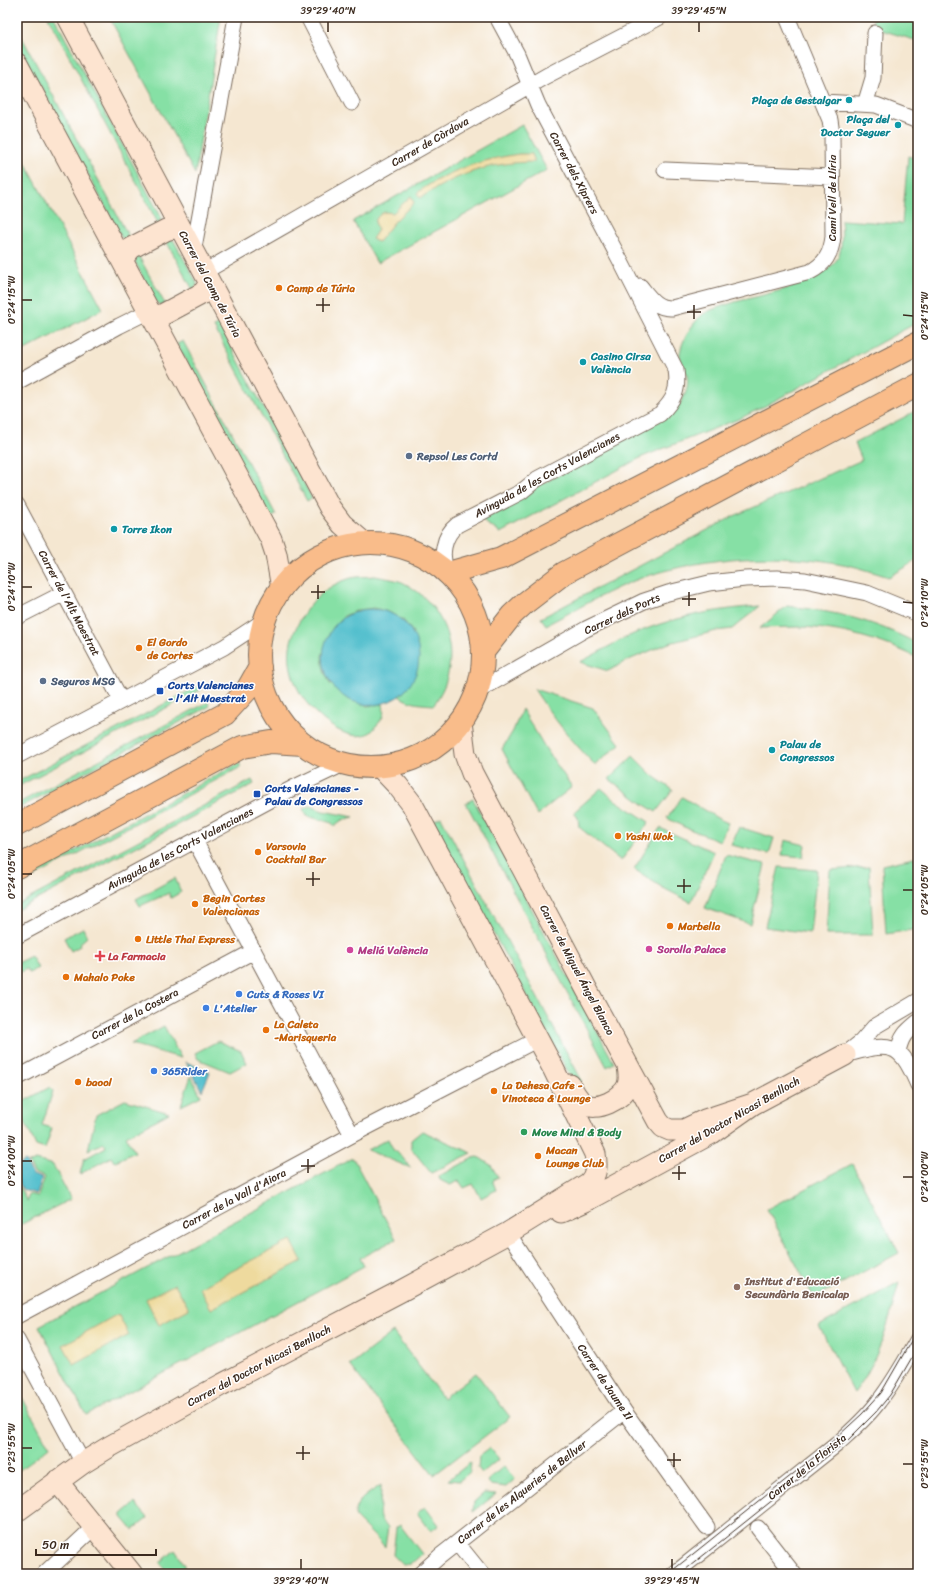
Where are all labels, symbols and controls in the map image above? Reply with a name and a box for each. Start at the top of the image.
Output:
text: 39°29'40"N [300,2,356,20]
text: 39°29'45"N [672,2,727,20]
place label: Plaça de Gestalgar [752,91,842,110]
marker: Plaça de Gestalgar [844,95,854,105]
place label: Plaça del Doctor Seguer [821,110,891,142]
street label: Carrer de Còrdova [387,112,473,172]
marker: Plaça del Doctor Seguer [893,120,903,130]
street label: Carrer dels Xiprers [544,128,604,219]
street label: Camí Vell de Llíria [823,154,842,241]
street label: Carrer del Camp de Túria [174,227,247,342]
text: 0°24'15"W [3,275,21,324]
place label: Camp de Túria [286,279,355,298]
marker: Camp de Túria [274,283,284,293]
text: 0°24'15"W [916,291,934,340]
place label: Casino Cirsa València [590,347,651,379]
marker: Casino Cirsa València [578,357,588,367]
street label: Avinguda de les Corts Valencianes [470,427,624,524]
place label: Repsol Les Cortd [416,447,498,466]
marker: Repsol Les Cortd [404,451,414,461]
place label: Torre Ikon [122,520,172,539]
marker: Torre Ikon [109,524,119,534]
street label: Carrer de l'Alt Maestrat [33,546,105,660]
text: 0°24'10"W [3,562,21,611]
text: 0°24'10"W [916,578,934,627]
street label: Carrer dels Ports [581,588,664,640]
place label: El Gordo de Cortes [147,633,194,665]
marker: El Gordo de Cortes [134,643,144,653]
place label: Seguros MSG [50,672,115,691]
marker: Seguros MSG [38,676,48,686]
place label: Corts Valencianes - l'Alt Maestrat [167,676,255,708]
marker: Corts Valencianes - l'Alt Maestrat [155,686,165,696]
place label: Palau de Congressos [779,735,835,767]
marker: Palau de Congressos [767,745,777,755]
place label: Corts Valencianes - Palau de Congressos [264,779,364,811]
marker: Corts Valencianes - Palau de Congressos [252,789,262,799]
street label: Avinguda de les Corts Valencianes [102,802,257,896]
place label: Yashi Wok [626,827,673,846]
marker: Yashi Wok [613,831,623,841]
place label: Varsovia Cocktail Bar [265,837,327,869]
marker: Varsovia Cocktail Bar [253,847,263,857]
text: 0°24'05"W [3,848,21,899]
text: 0°24'05"W [916,864,934,915]
place label: Begin Cortes Valencianas [203,889,266,921]
marker: Begin Cortes Valencianas [190,899,200,909]
street label: Carrer de Miguel Ángel Blanco [534,901,620,1039]
place label: Marbella [677,917,721,936]
marker: Marbella [665,921,675,931]
place label: Little Thai Express [146,930,236,949]
marker: Little Thai Express [133,934,143,944]
place label: Sorolla Palace [656,940,727,959]
place label: Meliá València [357,941,429,960]
marker: Sorolla Palace [644,944,654,954]
marker: Meliá València [345,945,355,955]
place label: La Farmacia [108,947,166,966]
marker: La Farmacia [95,951,105,961]
place label: Mahalo Poke [73,968,135,987]
marker: Mahalo Poke [61,972,71,982]
street label: Carrer de la Costera [88,983,183,1045]
place label: Cuts & Roses VI [246,985,325,1004]
marker: Cuts & Roses VI [234,989,244,999]
place label: L'Atelier [214,999,258,1018]
marker: L'Atelier [201,1003,211,1013]
place label: La Caleta -Marisqueria [274,1015,337,1047]
marker: La Caleta -Marisqueria [261,1025,271,1035]
place label: 365Rider [161,1062,208,1081]
marker: 365Rider [149,1066,159,1076]
street label: Carrer del Doctor Nicasi Benlloch [655,1071,804,1168]
place label: baool [85,1073,113,1092]
place label: La Dehesa Cafe - Vinoteca & Lounge [502,1076,591,1108]
marker: baool [73,1077,83,1087]
marker: La Dehesa Cafe - Vinoteca & Lounge [489,1086,499,1096]
place label: Move Mind & Body [531,1123,621,1142]
marker: Move Mind & Body [519,1127,529,1137]
text: 0°24'00"W [3,1135,21,1186]
place label: Macan Lounge Club [545,1141,605,1173]
marker: Macan Lounge Club [533,1151,543,1161]
text: 0°24'00"W [916,1151,934,1202]
street label: Carrer de la Vall d'Aiora [178,1163,290,1235]
place label: Institut d'Educació Secundària Benicalap [744,1272,849,1304]
marker: Institut d'Educació Secundària Benicalap [732,1282,742,1292]
street label: Carrer del Doctor Nicasi Benlloch [184,1320,335,1412]
street label: Carrer de Jaume II [572,1340,638,1425]
text: 0°23'55"W [3,1423,21,1473]
street label: Carrer de la Florista [763,1429,851,1505]
street label: Carrer de les Alqueries de Bellver [453,1435,592,1549]
text: 0°23'55"W [916,1439,934,1489]
scale bar [36,1531,156,1557]
text: 50 m [42,1534,69,1556]
text: 39°29'40"N [273,1572,329,1590]
text: 39°29'45"N [645,1572,700,1590]

